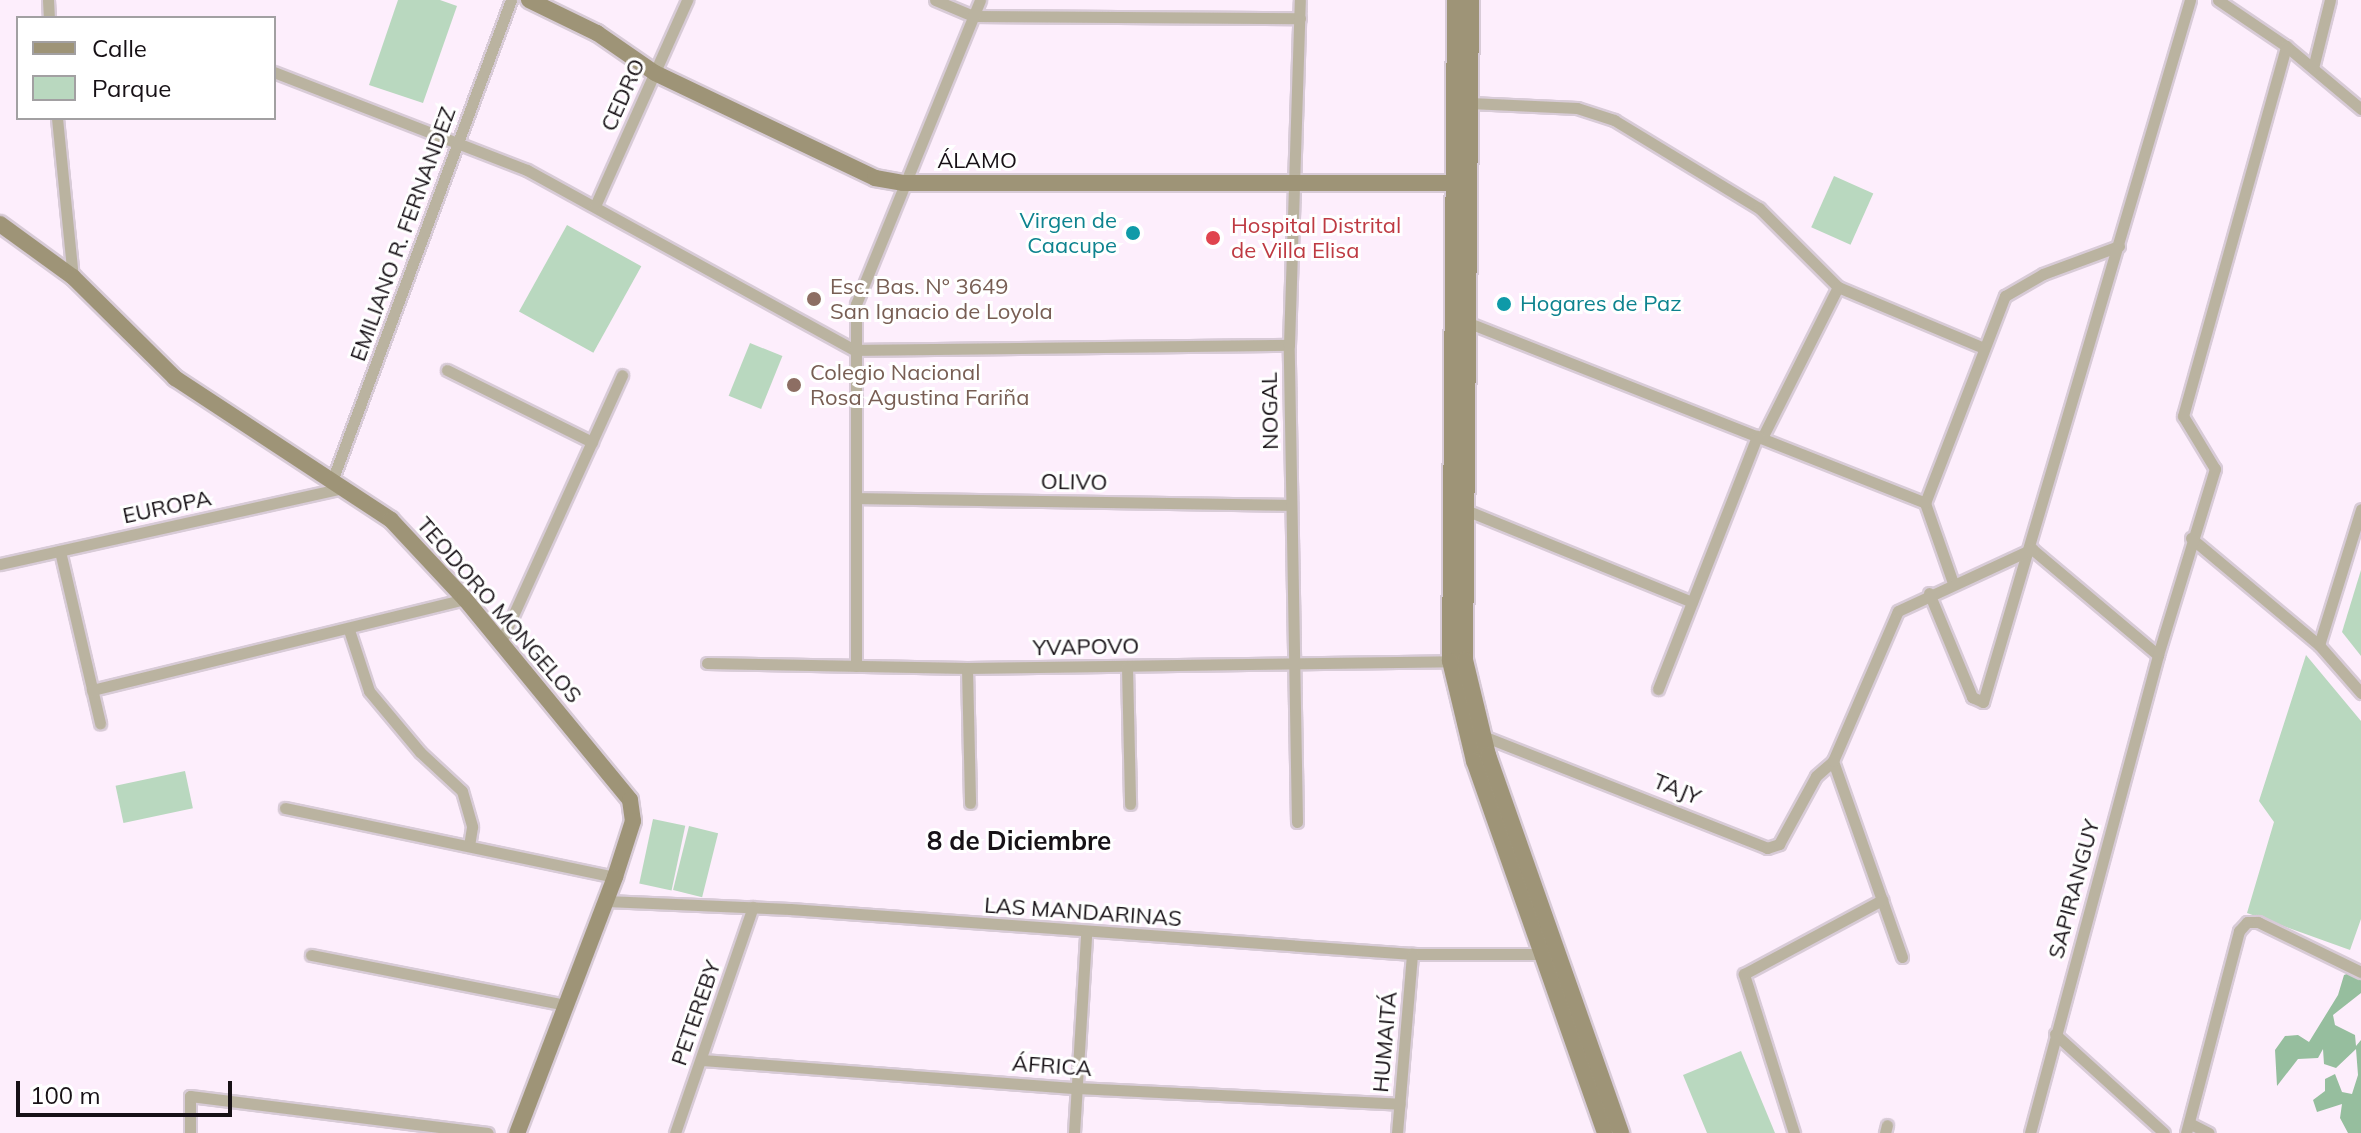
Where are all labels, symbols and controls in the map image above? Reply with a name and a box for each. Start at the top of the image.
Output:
legend [16,16,276,120]
text: Calle [92,33,147,63]
street label: CEDRO [595,55,651,135]
text: Parque [92,73,171,103]
street label: EMILIANO R. FERNANDEZ [345,103,461,365]
street label: ÁLAMO [937,148,1017,174]
place label: Virgen de Caacupe [1020,207,1117,258]
place label: Hospital Distrital de Villa Elisa [1231,212,1401,264]
marker: Virgen de Caacupe [1124,224,1142,242]
marker: Hospital Distrital de Villa Elisa [1202,227,1224,249]
place label: Esc. Bas. N° 3649 San Ignacio de Loyola [830,273,1053,324]
marker: Esc. Bas. N° 3649 San Ignacio de Loyola [805,290,823,308]
place label: Hogares de Paz [1520,291,1682,317]
marker: Hogares de Paz [1495,295,1513,313]
place label: Colegio Nacional Rosa Agustina Fariña [810,359,1029,410]
street label: NOGAL [1256,372,1284,450]
marker: Colegio Nacional Rosa Agustina Fariña [785,376,803,394]
street label: OLIVO [1040,468,1108,496]
street label: EUROPA [120,485,214,529]
street label: TEODORO MONGELOS [411,512,587,708]
street label: YVAPOVO [1032,633,1140,661]
street label: TAJY [1649,768,1705,810]
street label: SAPIRANGUY [2043,817,2105,961]
district label: 8 de Diciembre [927,825,1111,857]
street label: LAS MANDARINAS [983,892,1183,932]
street label: PETEREBY [666,957,726,1069]
street label: HUMAITÁ [1367,990,1403,1094]
street label: ÁFRICA [1011,1050,1093,1082]
scale bar [20,1065,236,1115]
text: 100 m [30,1080,101,1110]

